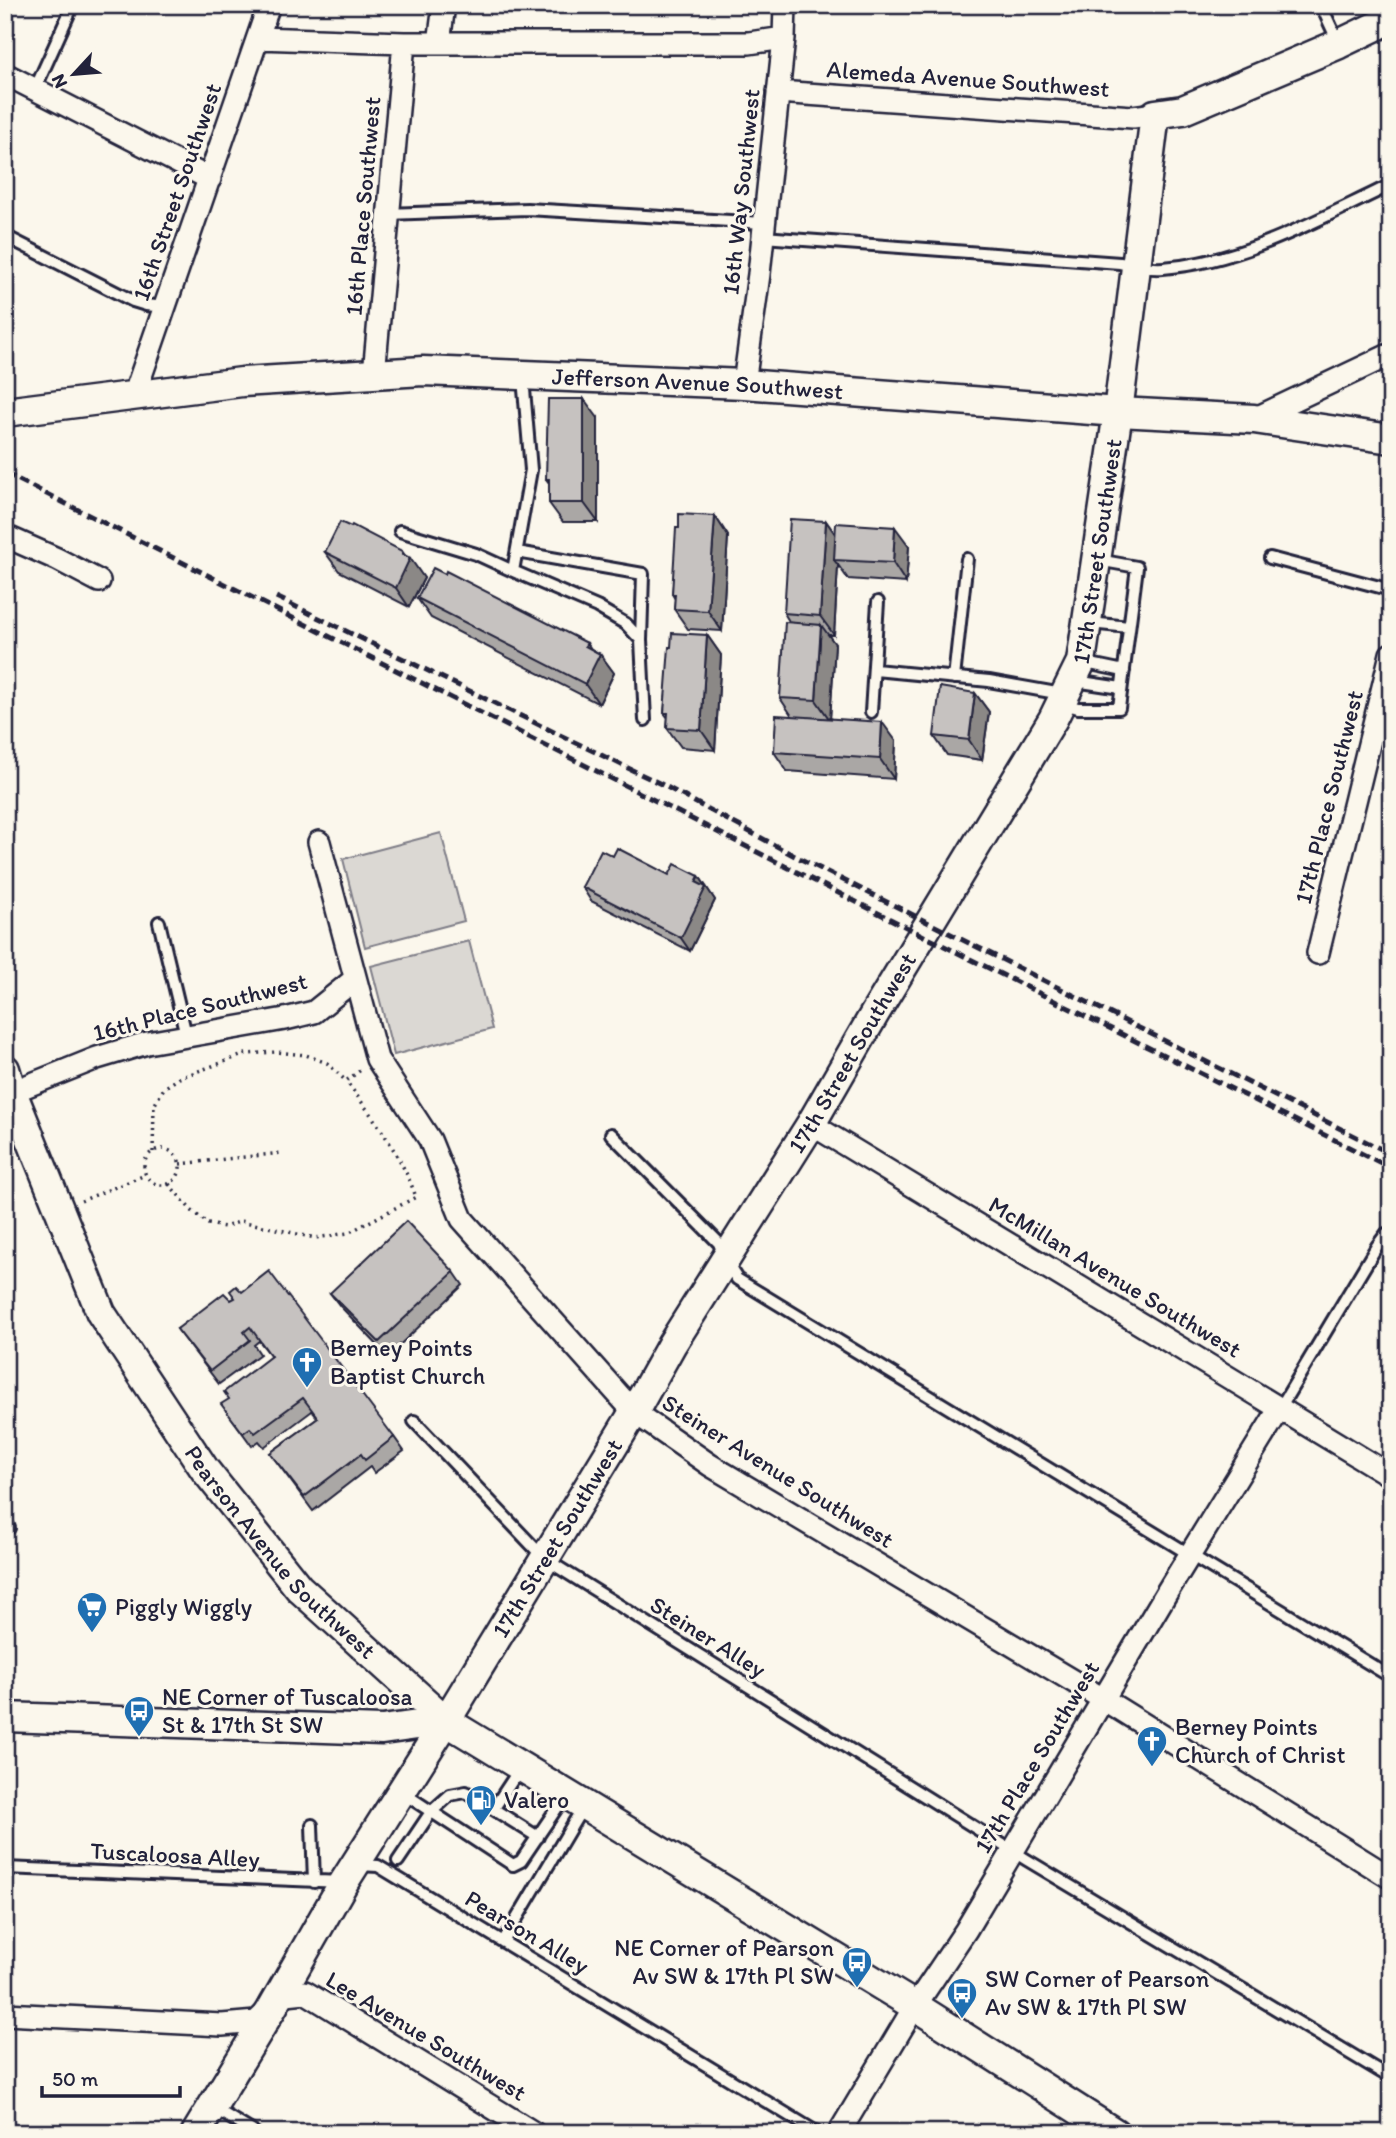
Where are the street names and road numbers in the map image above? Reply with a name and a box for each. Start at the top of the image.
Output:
street label: Alemeda Avenue Southwest [826,54,1110,103]
street label: 16th Street Southwest [126,79,227,304]
street label: 16th Way Southwest [715,87,766,296]
street label: 16th Place Southwest [338,95,387,317]
street label: Jefferson Avenue Southwest [551,361,844,405]
street label: 17th Street Southwest [1066,437,1128,666]
street label: 17th Place Southwest [1288,687,1369,907]
street label: 17th Street Southwest [781,947,922,1158]
street label: 16th Place Southwest [90,966,310,1047]
street label: McMillan Avenue Southwest [984,1190,1247,1364]
street label: Steiner Avenue Southwest [657,1387,899,1554]
street label: 17th Street Southwest [485,1433,628,1643]
street label: Pearson Avenue Southwest [179,1440,382,1664]
street label: Steiner Alley [645,1590,772,1684]
street label: 17th Place Southwest [968,1655,1105,1858]
street label: Tuscaloosa Alley [90,1836,260,1873]
street label: Pearson Alley [460,1883,595,1980]
street label: Lee Avenue Southwest [321,1964,532,2107]

